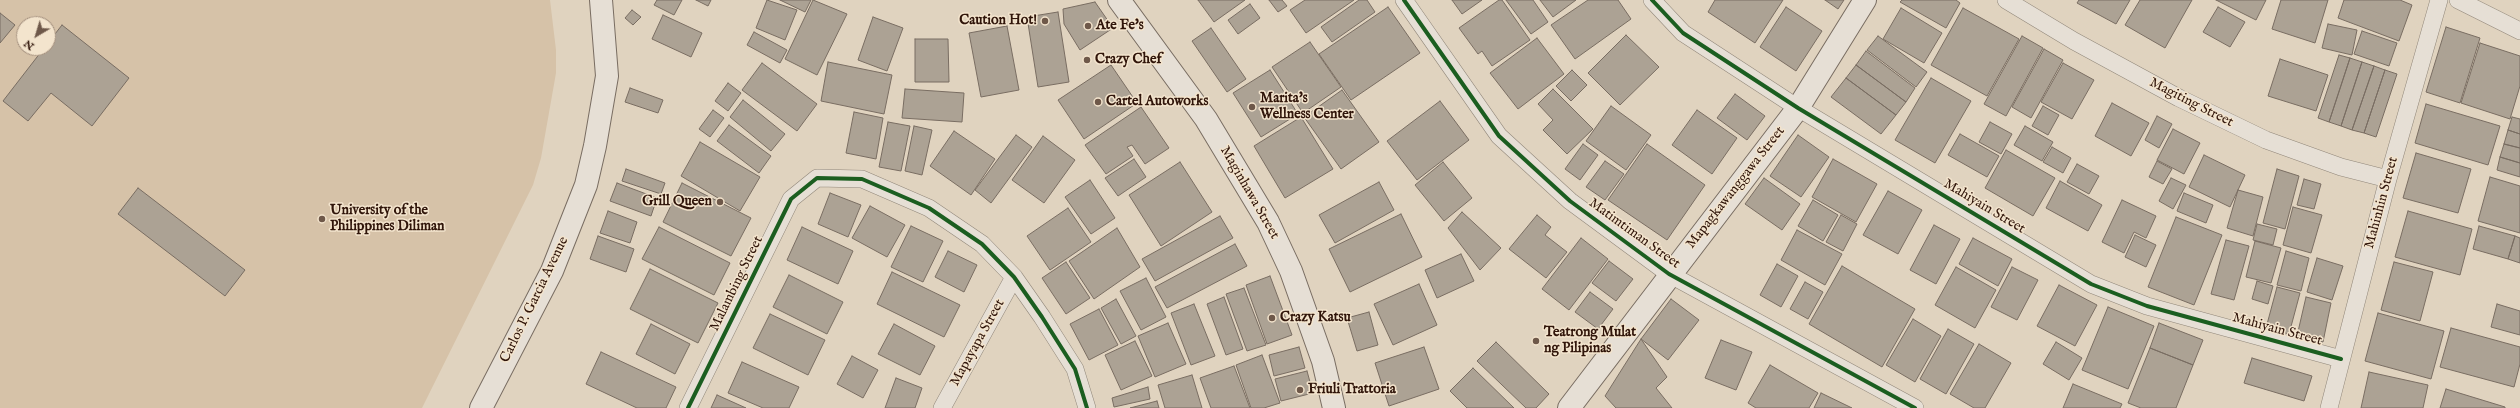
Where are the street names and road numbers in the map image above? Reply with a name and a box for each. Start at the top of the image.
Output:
street label: Magiting Street [2146,75,2236,131]
street label: Mapagkawanggawa Street [1683,123,1789,253]
street label: Maginhawa Street [1216,144,1282,242]
street label: Mahinhin Street [2362,155,2402,251]
street label: Mahiyain Street [1940,176,2028,238]
street label: Matimtiman Street [1585,195,1683,273]
street label: Carlos P. Garcia Avenue [497,234,573,366]
street label: Malambing Street [707,234,767,334]
street label: Mapayapa Street [947,297,1009,389]
street label: Mahiyain Street [2230,310,2324,350]

